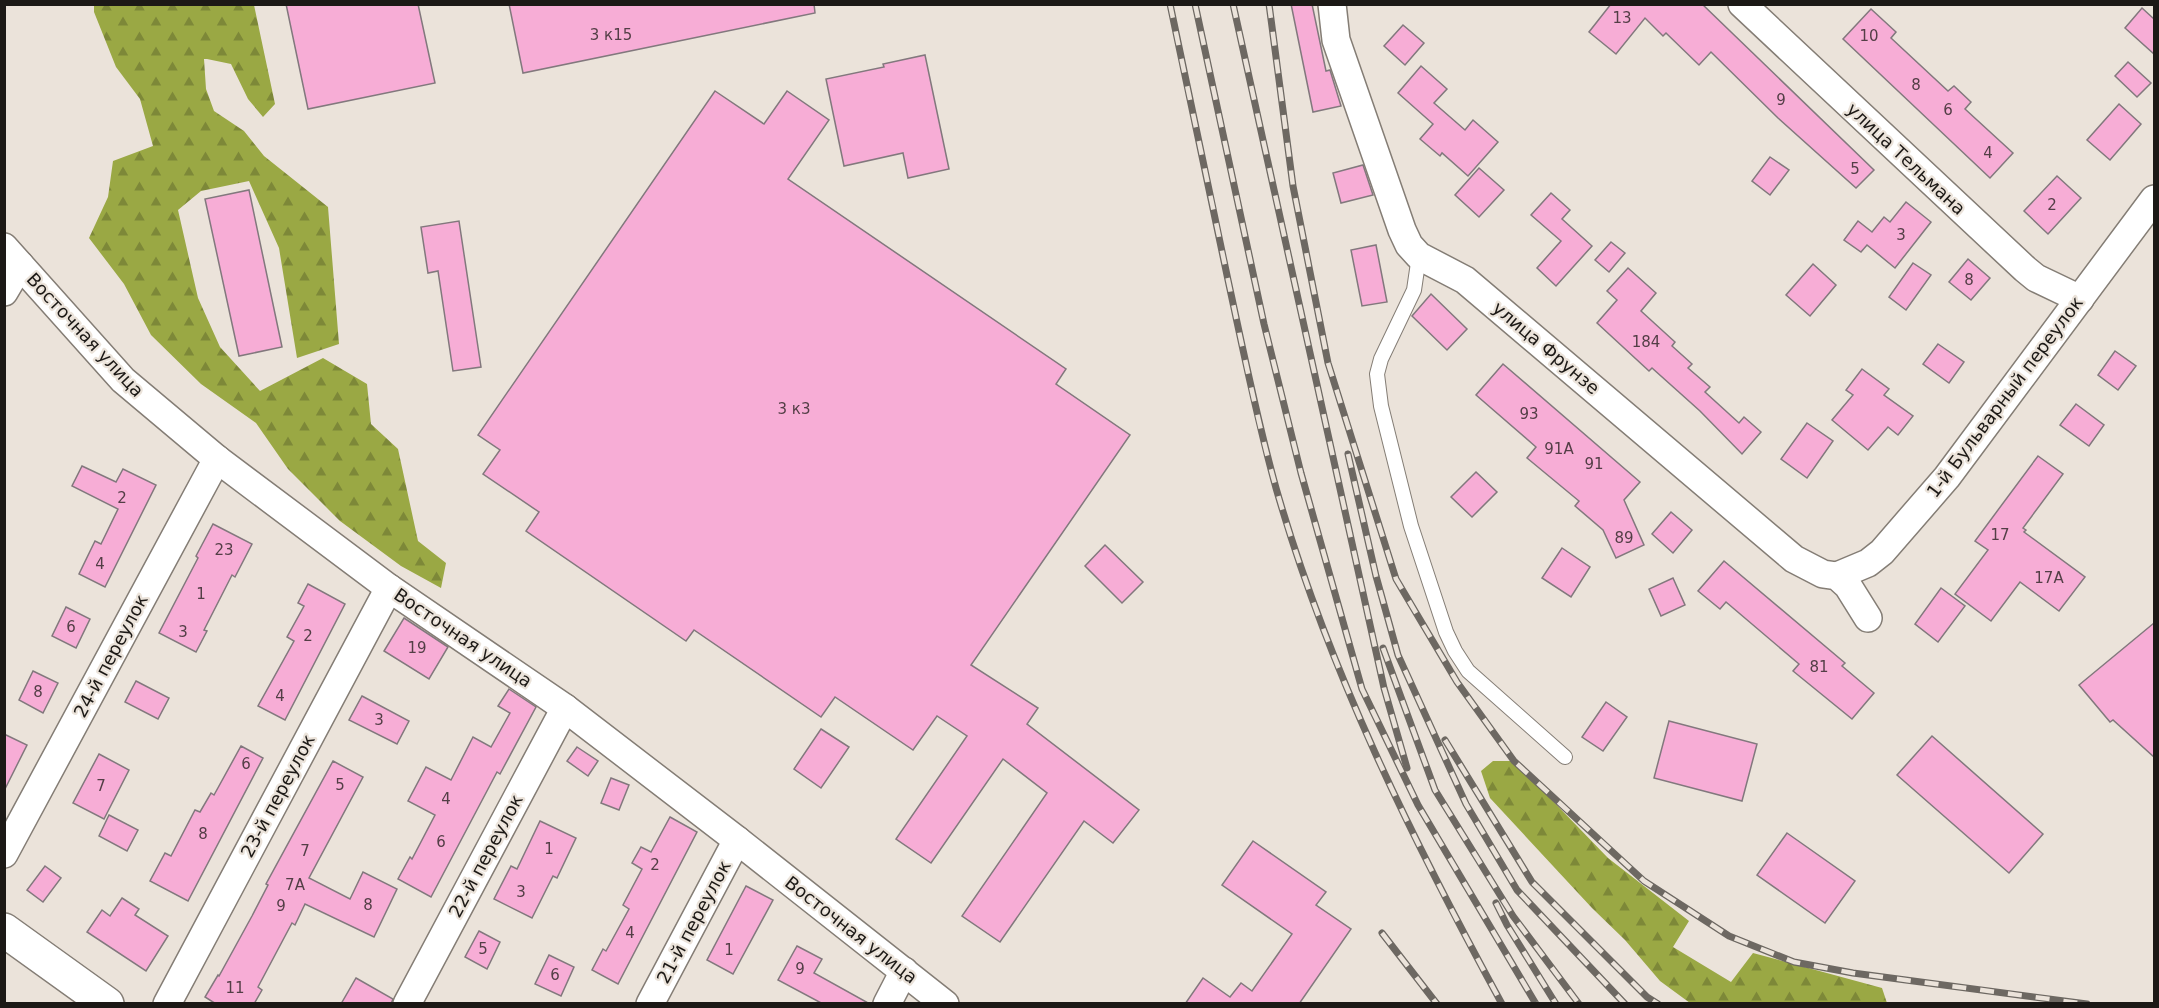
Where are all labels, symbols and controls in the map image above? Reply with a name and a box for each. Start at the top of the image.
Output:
house number: 13 [1612,9,1632,27]
house number: 3 к15 [590,26,632,44]
house number: 10 [1859,27,1879,45]
house number: 8 [1911,76,1921,94]
house number: 9 [1776,91,1786,109]
street label: улица Тельмана [1843,98,1970,219]
house number: 6 [1943,101,1953,119]
house number: 4 [1983,144,1993,162]
house number: 5 [1850,160,1860,178]
house number: 2 [2047,196,2057,214]
house number: 3 [1896,226,1906,244]
street label: Восточная улица [22,268,148,401]
house number: 8 [1964,271,1974,289]
street label: 1-й Бульварный переулок [1922,292,2087,501]
street label: улица Фрунзе [1489,297,1604,398]
house number: 184 [1632,333,1660,351]
house number: 3 к3 [778,400,810,418]
house number: 93 [1519,405,1539,423]
house number: 91А [1544,440,1574,458]
house number: 91 [1584,455,1604,473]
house number: 2 [117,489,127,507]
house number: 17 [1990,526,2010,544]
house number: 89 [1614,529,1634,547]
house number: 23 [214,541,234,559]
house number: 4 [95,555,105,573]
house number: 17А [2034,569,2064,587]
street label: Восточная улица [390,584,536,692]
house number: 1 [196,585,206,603]
street label: 24-й переулок [69,591,152,721]
house number: 6 [66,618,76,636]
house number: 3 [178,623,188,641]
house number: 2 [303,627,313,645]
house number: 19 [407,639,427,657]
house number: 81 [1809,658,1829,676]
house number: 8 [33,683,43,701]
house number: 4 [275,687,285,705]
house number: 3 [374,711,384,729]
street label: 23-й переулок [236,731,319,861]
house number: 6 [241,755,251,773]
house number: 5 [335,776,345,794]
house number: 7 [96,777,106,795]
house number: 4 [441,790,451,808]
street label: 22-й переулок [444,791,527,921]
house number: 8 [198,825,208,843]
house number: 6 [436,833,446,851]
house number: 1 [544,840,554,858]
house number: 7 [300,842,310,860]
house number: 2 [650,856,660,874]
street label: 21-й переулок [652,857,736,987]
street label: Восточная улица [781,871,922,988]
house number: 7А [285,876,306,894]
house number: 3 [516,883,526,901]
house number: 8 [363,896,373,914]
house number: 9 [276,897,286,915]
house number: 4 [625,924,635,942]
house number: 5 [478,940,488,958]
house number: 1 [724,941,734,959]
house number: 9 [795,960,805,978]
house number: 6 [550,966,560,984]
house number: 11 [225,979,245,997]

